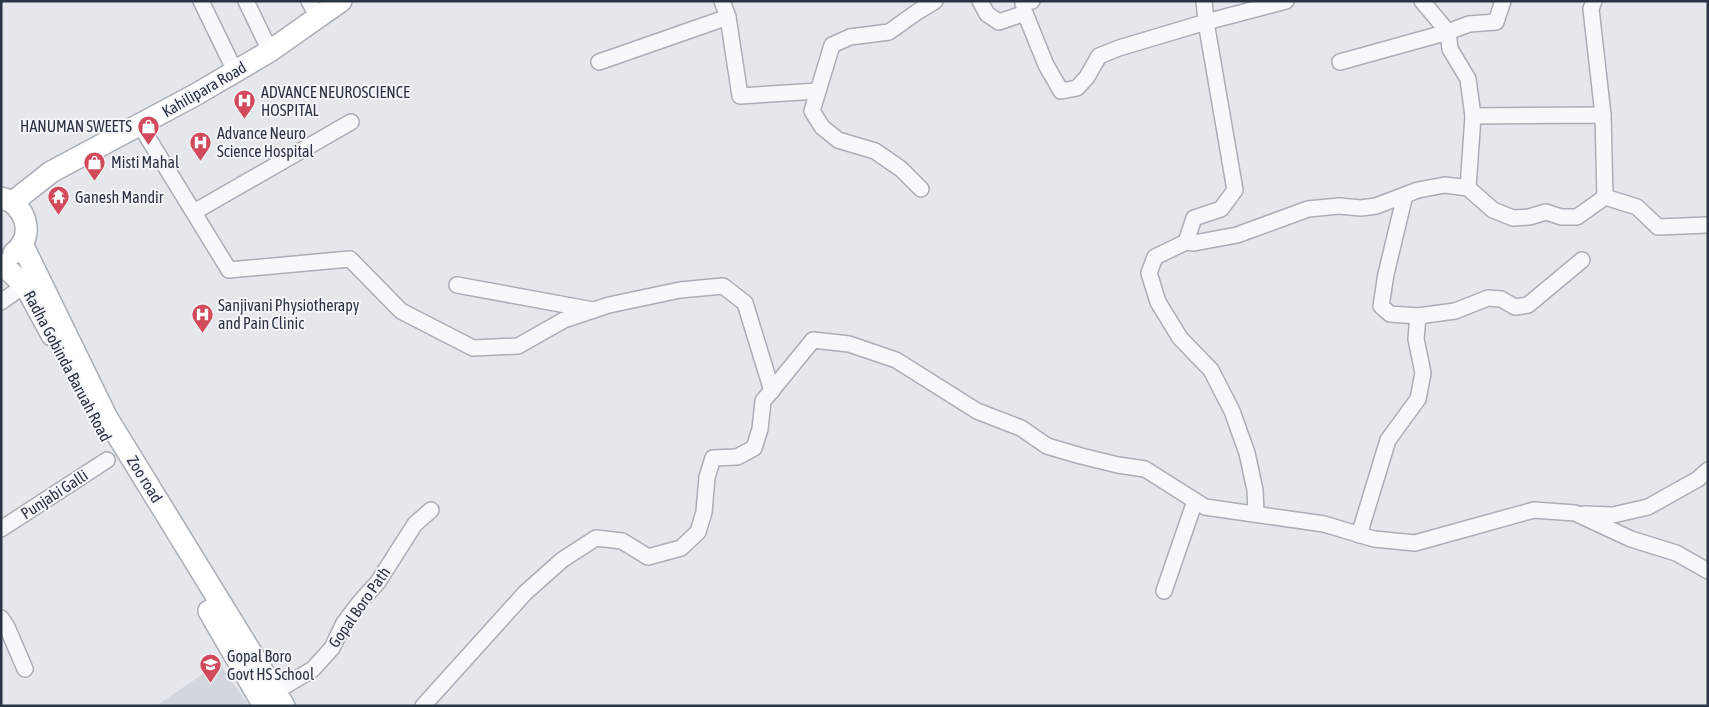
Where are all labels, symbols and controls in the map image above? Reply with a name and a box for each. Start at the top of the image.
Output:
street label: Kahilipara Road [159,58,250,121]
place label: ADVANCE NEUROSCIENCE HOSPITAL [261,83,410,119]
hospital icon: ADVANCE NEUROSCIENCE HOSPITAL [233,89,257,120]
shop icon: HANUMAN SWEETS [136,114,160,145]
place label: HANUMAN SWEETS [20,117,132,135]
place label: Advance Neuro Science Hospital [217,124,314,161]
hospital icon: Advance Neuro Science Hospital [189,130,213,161]
shop icon: Misti Mahal [83,150,107,181]
place label: Misti Mahal [111,153,180,171]
temple icon: Ganesh Mandir [47,185,71,216]
place label: Ganesh Mandir [75,188,164,206]
street label: Radha Gobinda Baruah Road [21,288,115,444]
place label: Sanjivani Physiotherapy and Pain Clinic [218,296,360,332]
hospital icon: Sanjivani Physiotherapy and Pain Clinic [190,302,214,333]
street label: Zoo road [124,452,166,506]
street label: Punjabi Galli [17,466,91,523]
street label: Gopal Boro Path [325,563,394,651]
place label: Gopal Boro Govt HS School [227,647,315,683]
school or university icon: Gopal Boro Govt HS School [199,653,223,684]

